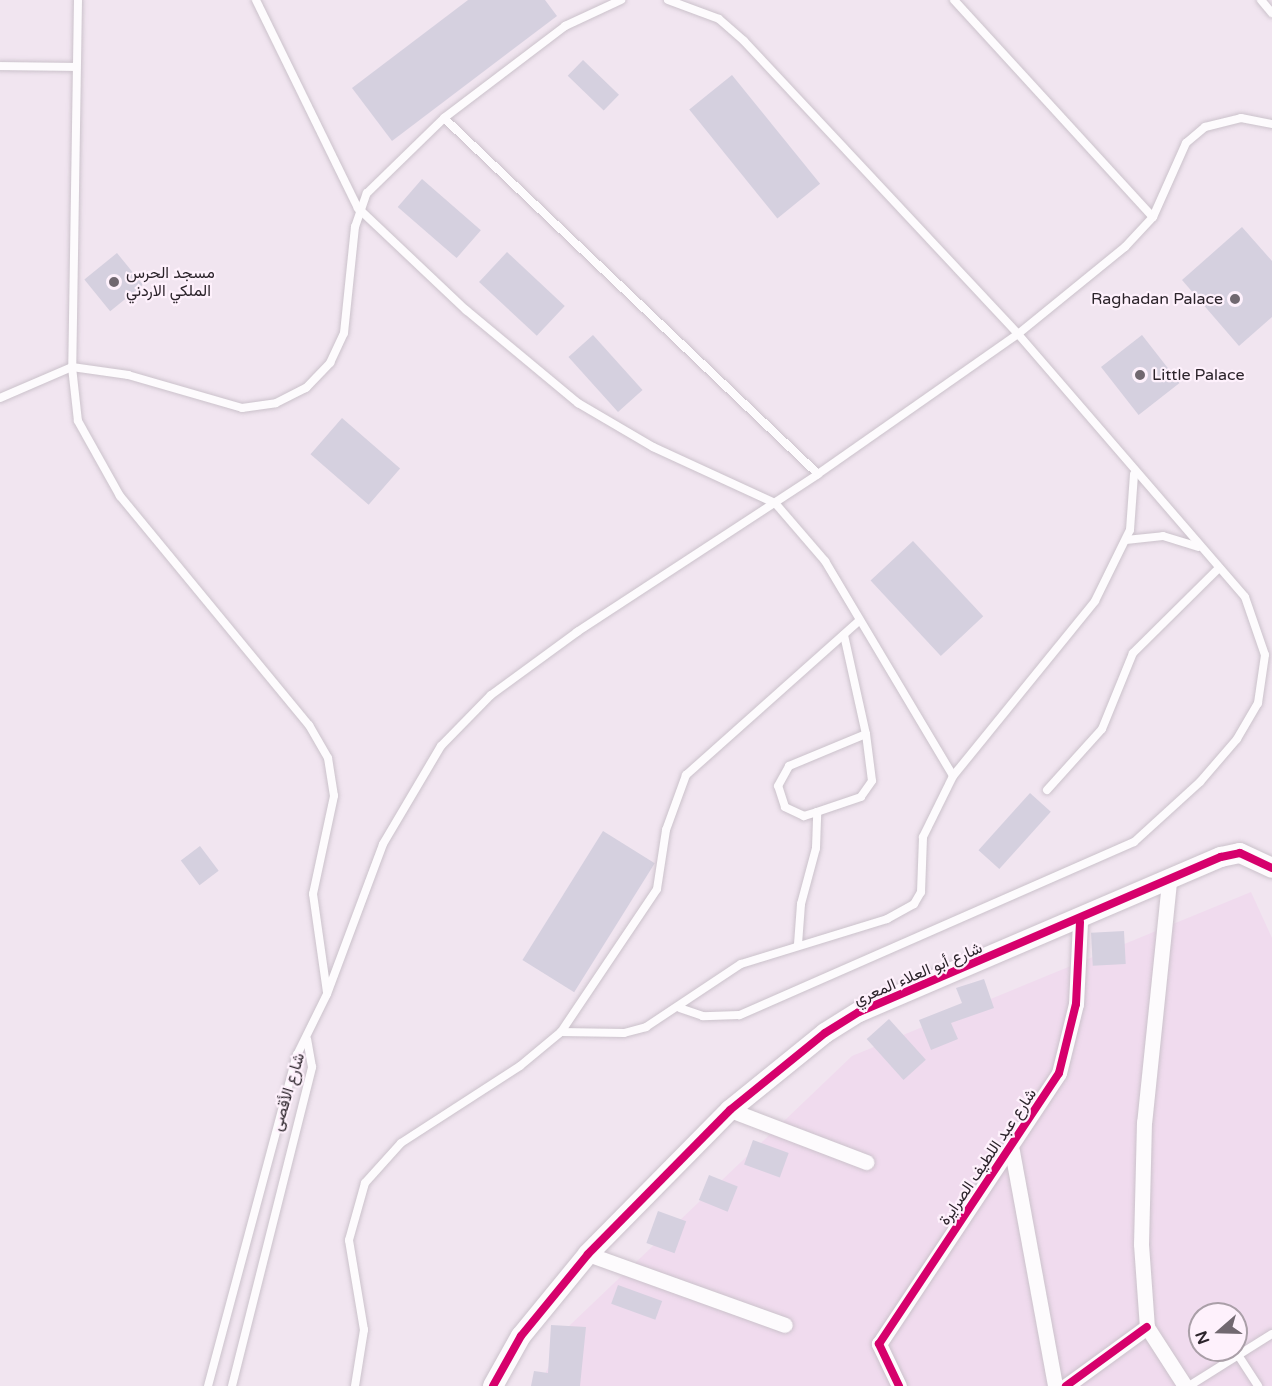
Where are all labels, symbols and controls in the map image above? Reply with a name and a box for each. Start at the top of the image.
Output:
place label: مسجد الحرس الملكي الاردني [126,263,215,301]
marker: مسجد الحرس الملكي الاردني [107,275,121,289]
place label: Raghadan Palace [1091,289,1223,309]
marker: Raghadan Palace [1228,292,1242,306]
place label: Little Palace [1152,365,1244,385]
marker: Little Palace [1133,368,1147,382]
street label: شارع أبو العلاء المعري [851,938,985,1010]
street label: شارع الأقصى [267,1051,309,1133]
street label: شارع عبد اللطيف الصرايرة [935,1085,1041,1229]
north arrow [1188,1302,1248,1362]
text: N [1191,1328,1215,1347]

